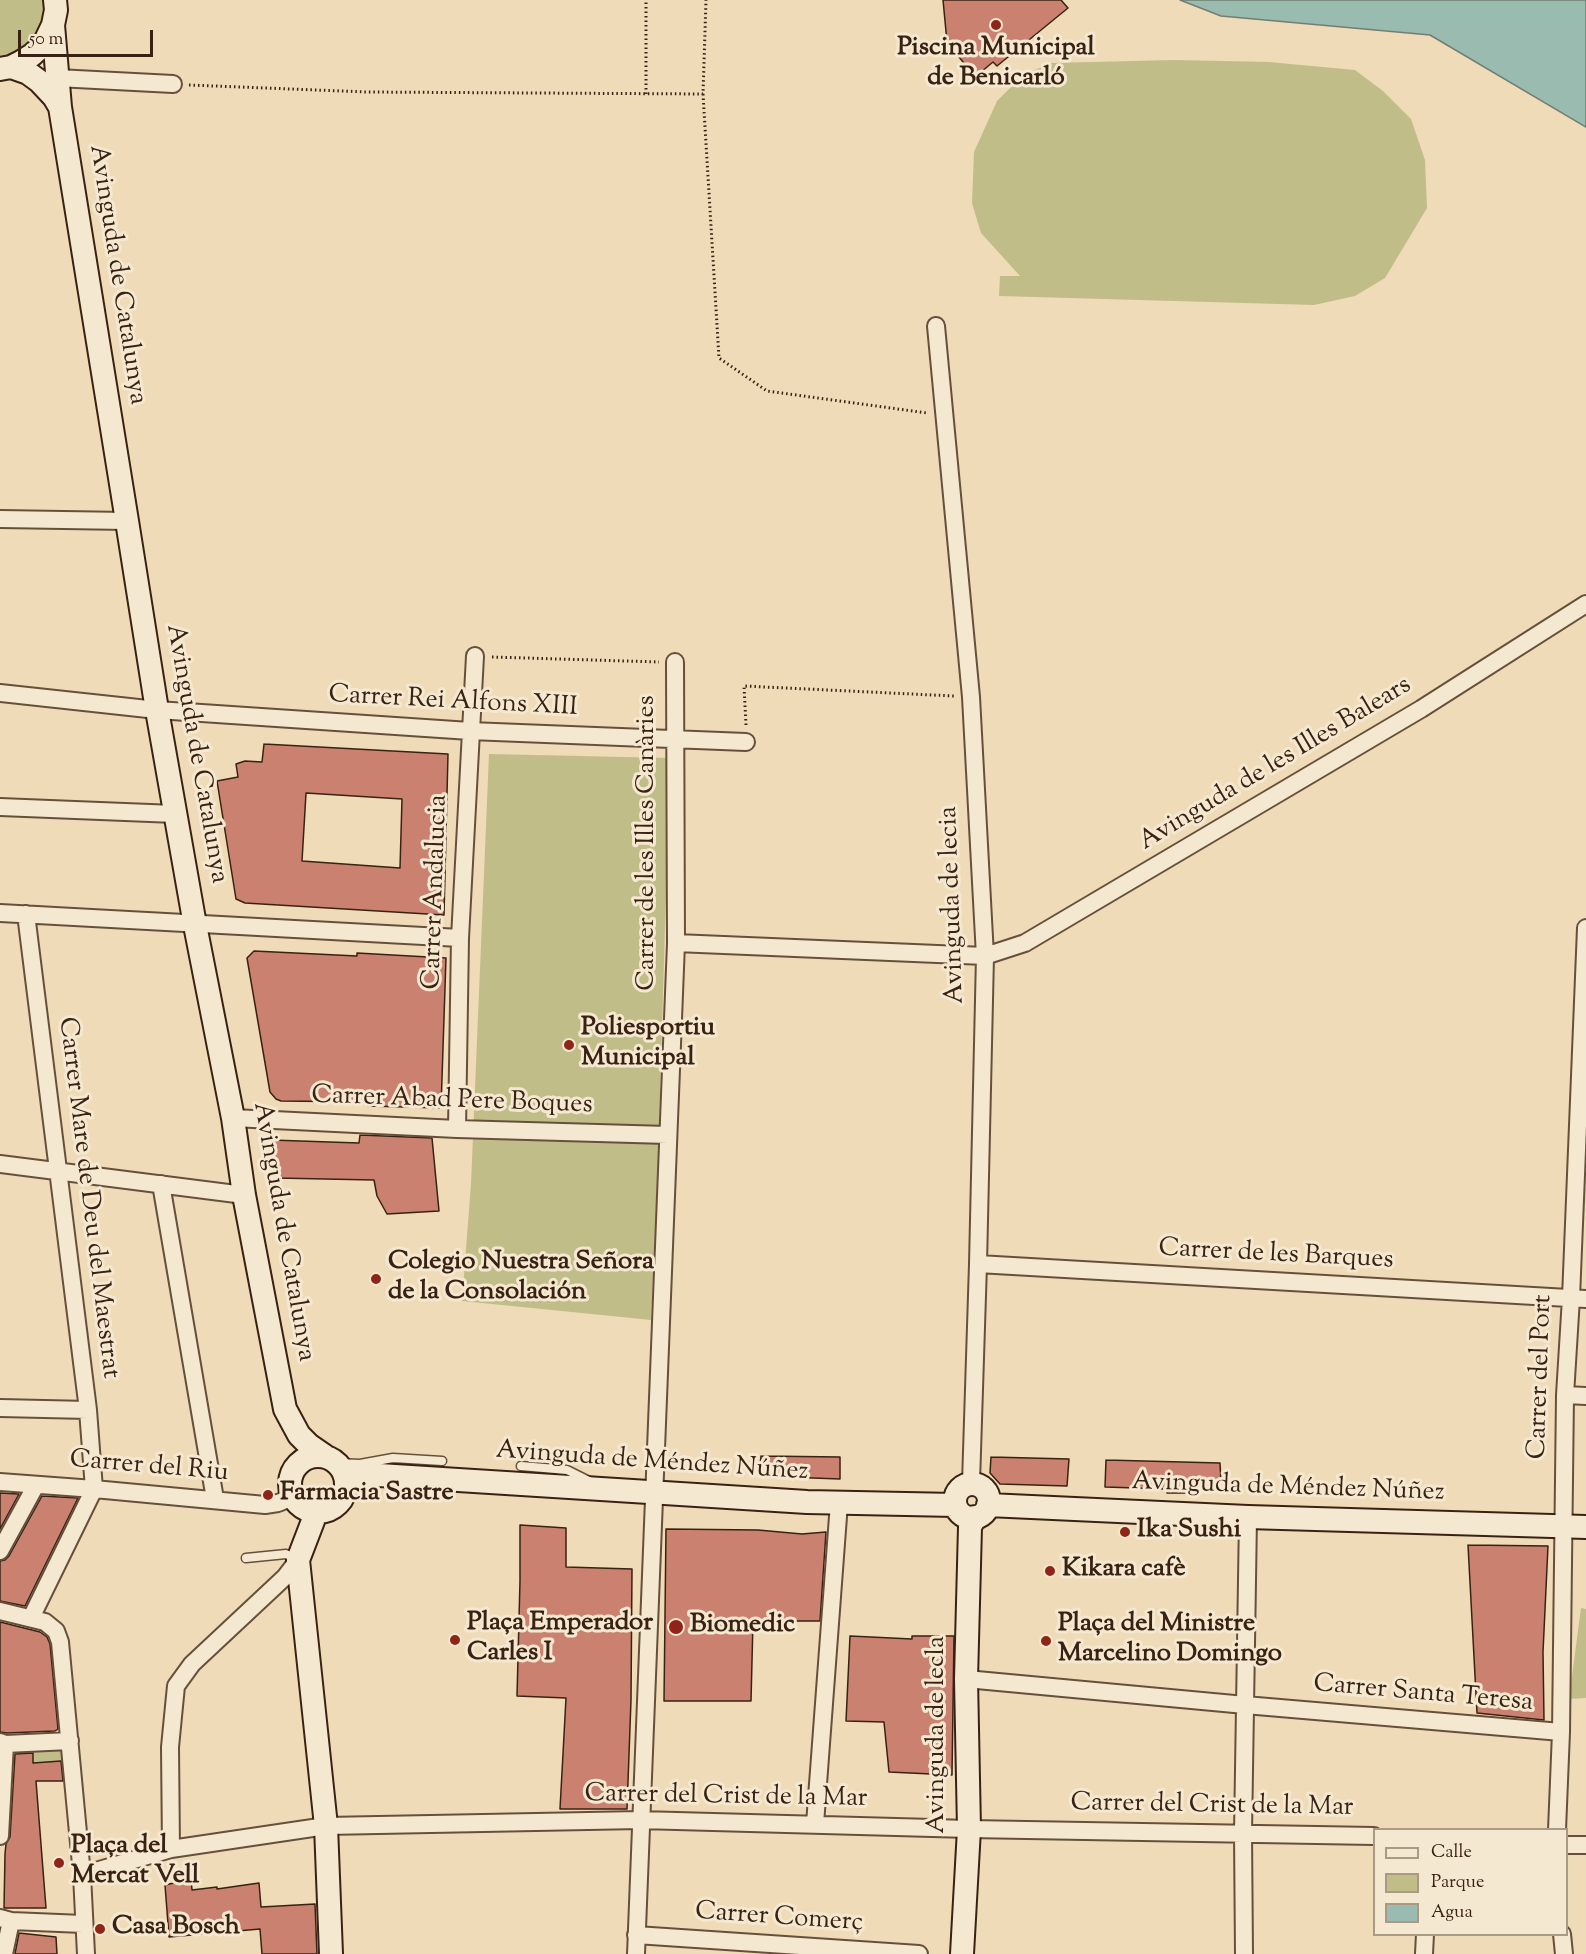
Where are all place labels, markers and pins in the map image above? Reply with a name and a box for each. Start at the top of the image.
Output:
marker: Piscina Municipal de Benicarló [989,18,1003,32]
place label: Piscina Municipal de Benicarló [897,34,1095,96]
place label: Poliesportiu Municipal [581,1014,715,1076]
marker: Poliesportiu Municipal [562,1038,576,1052]
place label: Colegio Nuestra Señora de la Consolación [388,1248,654,1310]
marker: Colegio Nuestra Señora de la Consolación [369,1272,383,1286]
place label: Farmacia Sastre [280,1479,454,1511]
marker: Farmacia Sastre [261,1488,275,1502]
place label: Ika Sushi [1137,1516,1241,1548]
marker: Ika Sushi [1118,1525,1132,1539]
place label: Kikara cafè [1062,1555,1186,1587]
marker: Kikara cafè [1043,1564,1057,1578]
place label: Plaça Emperador Carles I [467,1609,653,1670]
place label: Plaça del Ministre Marcelino Domingo [1058,1610,1282,1672]
place label: Biomedic [690,1611,795,1643]
marker: Biomedic [667,1618,685,1636]
marker: Plaça Emperador Carles I [448,1633,462,1647]
marker: Plaça del Ministre Marcelino Domingo [1039,1634,1053,1648]
place label: Plaça del Mercat Vell [71,1832,199,1894]
marker: Plaça del Mercat Vell [52,1856,66,1870]
place label: Casa Bosch [112,1913,240,1945]
marker: Casa Bosch [93,1922,107,1936]

